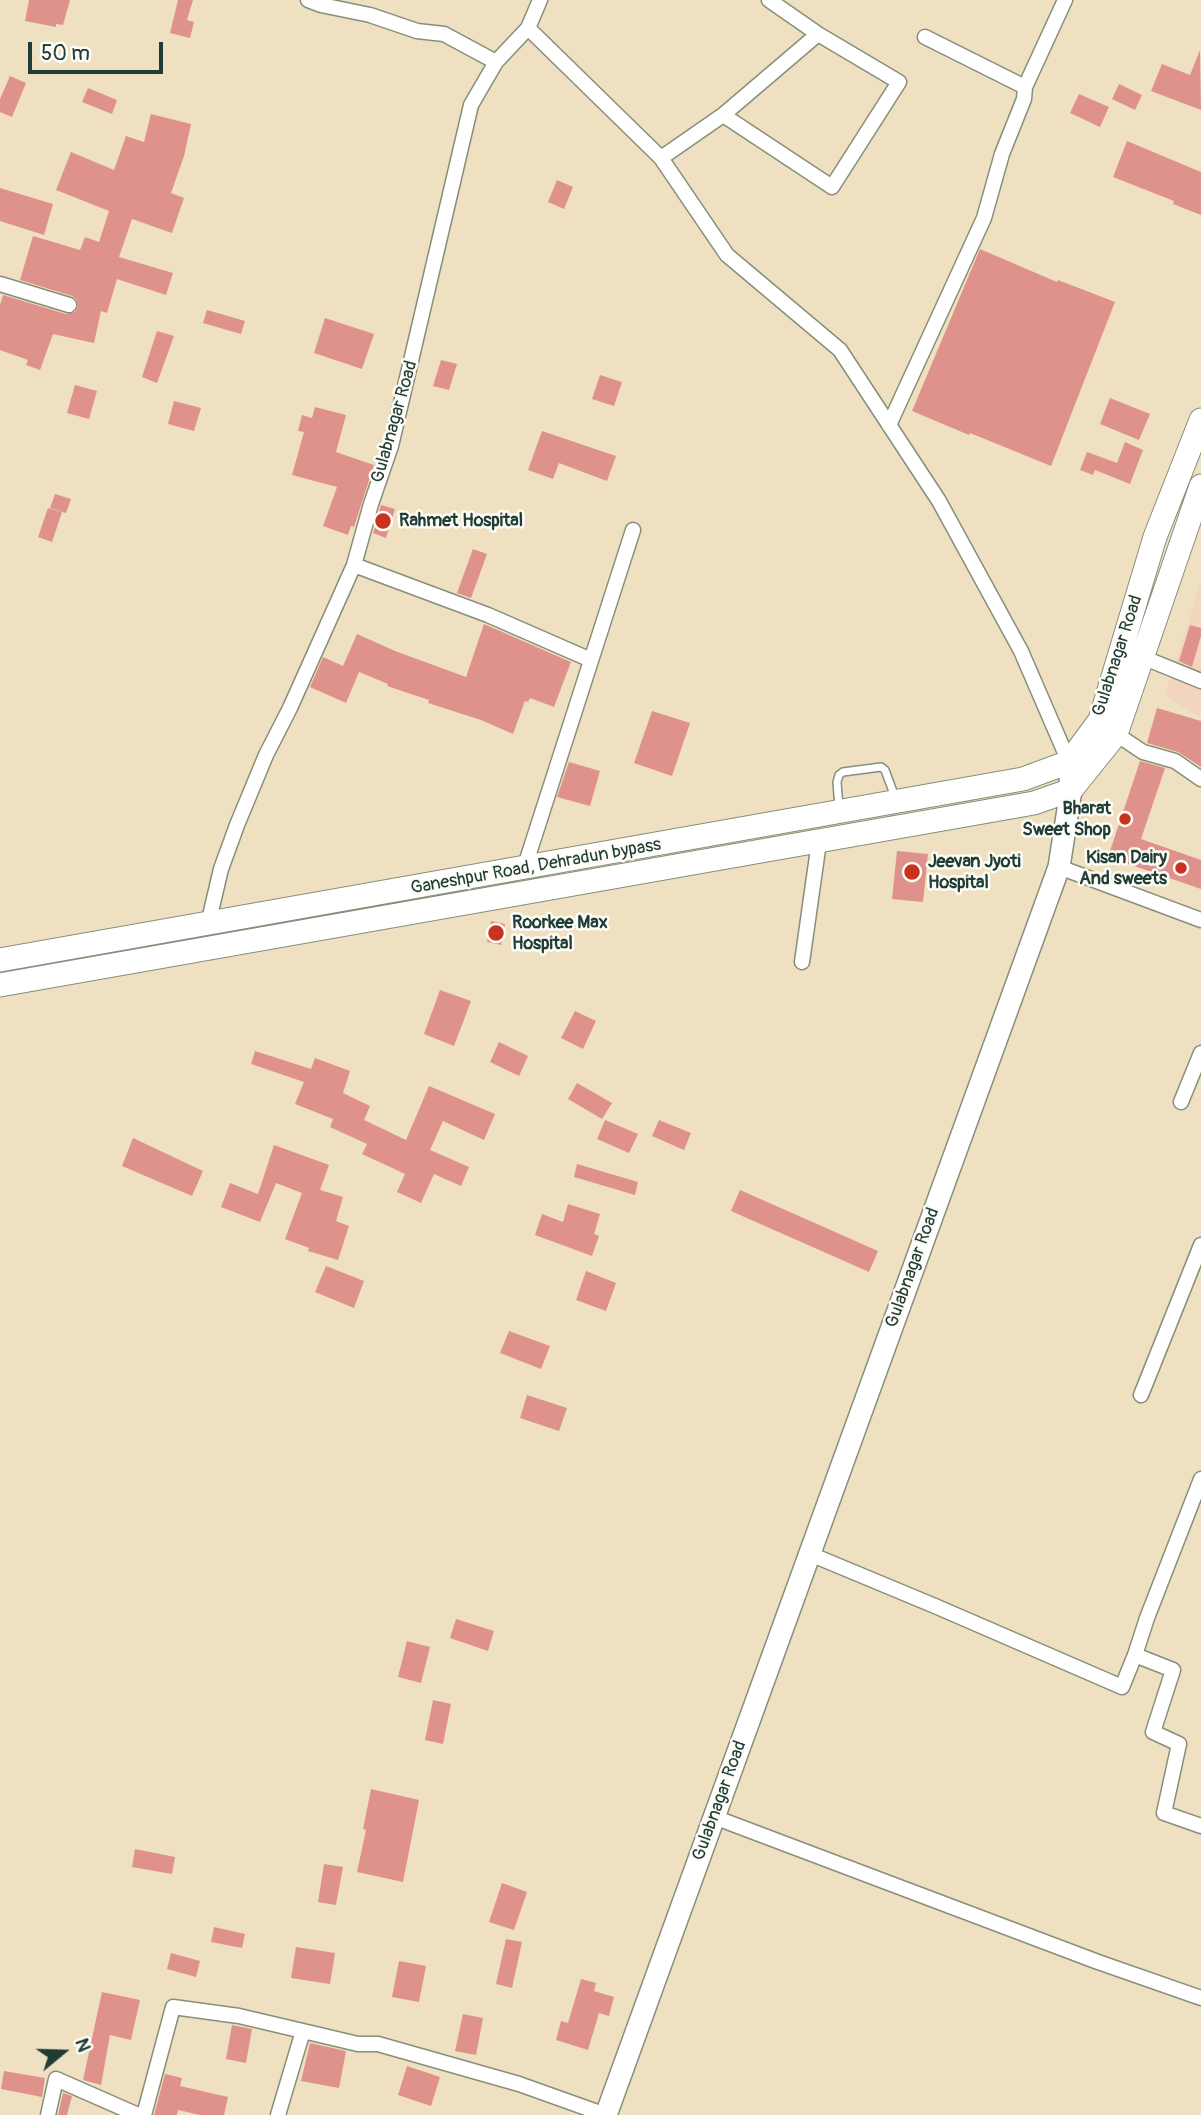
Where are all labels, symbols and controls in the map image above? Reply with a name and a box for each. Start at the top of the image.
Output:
scale bar [32,28,166,72]
text: 50 m [41,40,90,67]
street label: Gulabnagar Road [367,358,423,486]
place label: Rahmet Hospital [399,510,523,532]
marker: Rahmet Hospital [373,511,393,531]
street label: Gulabnagar Road [1088,593,1148,719]
place label: Bharat Sweet Shop [1022,798,1111,840]
marker: Bharat Sweet Shop [1117,811,1133,827]
street label: Ganeshpur Road, Dehradun bypass [409,834,663,900]
place label: Kisan Dairy And sweets [1079,847,1167,890]
place label: Jeevan Jyoti Hospital [928,851,1021,894]
marker: Kisan Dairy And sweets [1173,860,1189,876]
marker: Jeevan Jyoti Hospital [902,862,922,882]
place label: Roorkee Max Hospital [512,912,608,954]
marker: Roorkee Max Hospital [486,923,506,943]
street label: Gulabnagar Road [881,1205,945,1331]
street label: Gulabnagar Road [688,1738,752,1864]
north arrow [28,2017,98,2087]
text: N [69,2035,96,2055]

